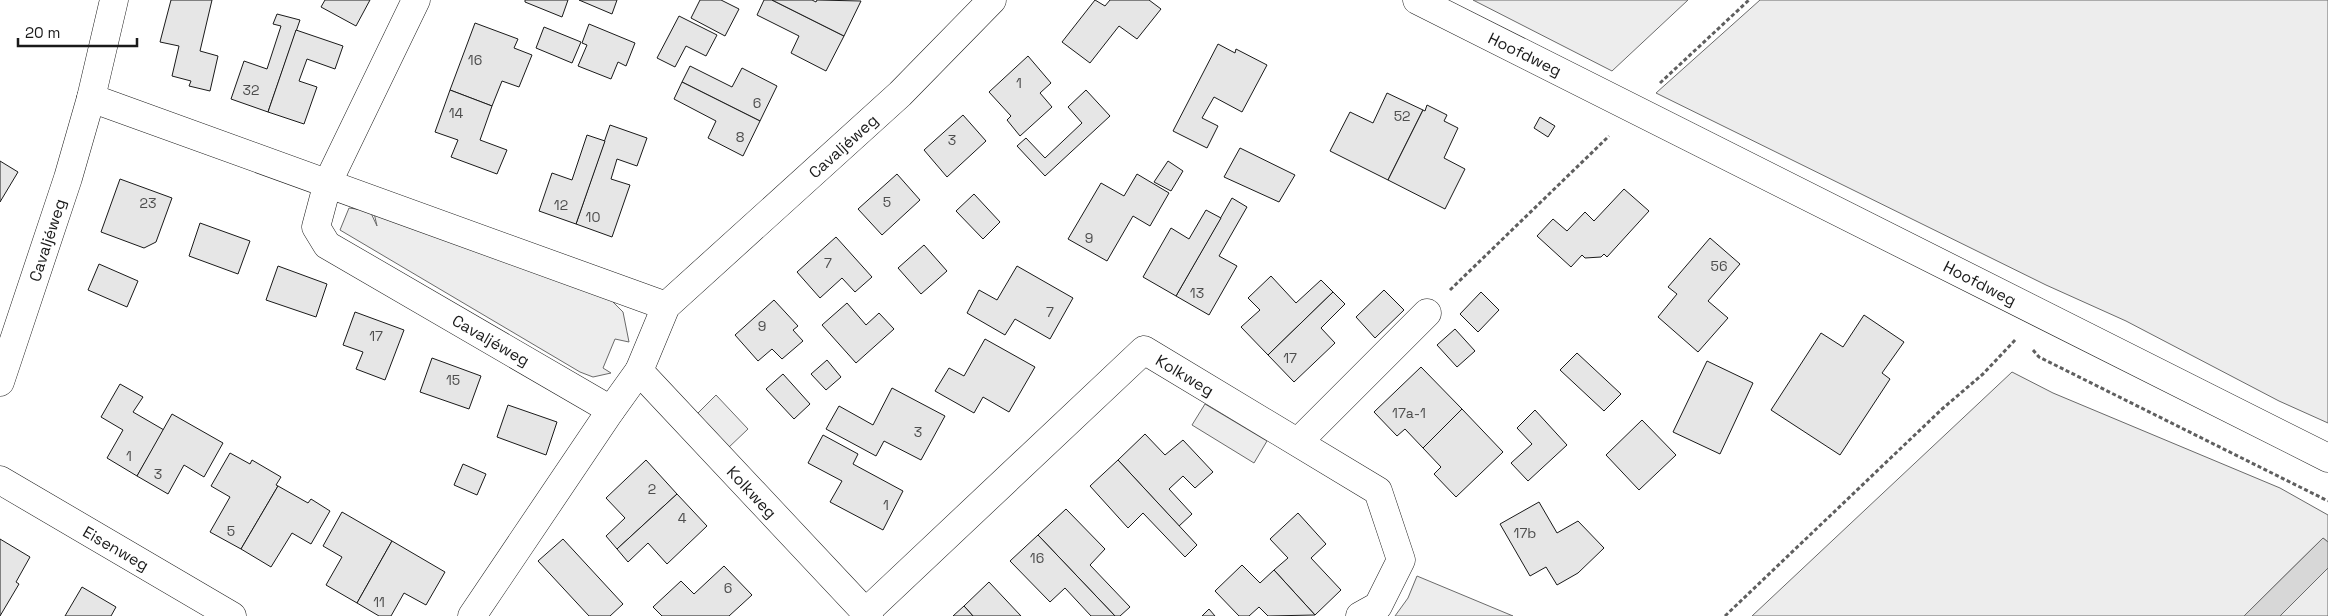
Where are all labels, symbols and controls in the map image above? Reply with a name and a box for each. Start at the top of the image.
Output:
scale bar [18,15,136,47]
text: 20 m [25,23,60,42]
street label: Hoofdweg [1485,28,1565,81]
house number: 16 [468,51,482,69]
house number: 1 [1016,74,1022,92]
house number: 32 [243,81,259,99]
house number: 6 [753,94,761,112]
house number: 14 [449,104,464,122]
house number: 52 [1394,107,1410,125]
street label: Cavaljéweg [804,110,882,183]
house number: 8 [736,128,745,146]
house number: 3 [948,131,956,149]
house number: 5 [883,193,891,211]
house number: 23 [140,194,156,212]
street label: Cavaljéweg [24,196,71,284]
house number: 12 [554,196,568,214]
house number: 10 [586,208,600,226]
house number: 9 [1085,229,1093,247]
house number: 7 [824,254,832,272]
street label: Hoofdweg [1940,256,2020,311]
house number: 56 [1711,257,1727,275]
house number: 13 [1190,284,1204,302]
house number: 7 [1046,303,1054,321]
street label: Cavaljéweg [448,310,533,371]
house number: 9 [758,317,766,335]
house number: 17 [369,327,383,345]
house number: 17 [1283,349,1297,367]
street label: Kolkweg [1152,350,1218,401]
house number: 15 [446,371,460,389]
house number: 17a-1 [1392,404,1426,422]
house number: 3 [914,423,922,441]
house number: 1 [126,447,132,465]
street label: Kolkweg [722,462,781,523]
house number: 3 [154,465,162,483]
house number: 2 [648,480,656,498]
house number: 1 [883,496,889,514]
house number: 4 [678,509,687,527]
street label: Eisenweg [79,521,153,576]
house number: 5 [227,522,235,540]
house number: 17b [1514,524,1536,542]
house number: 16 [1030,549,1044,567]
house number: 6 [724,579,732,597]
house number: 11 [373,593,385,611]

